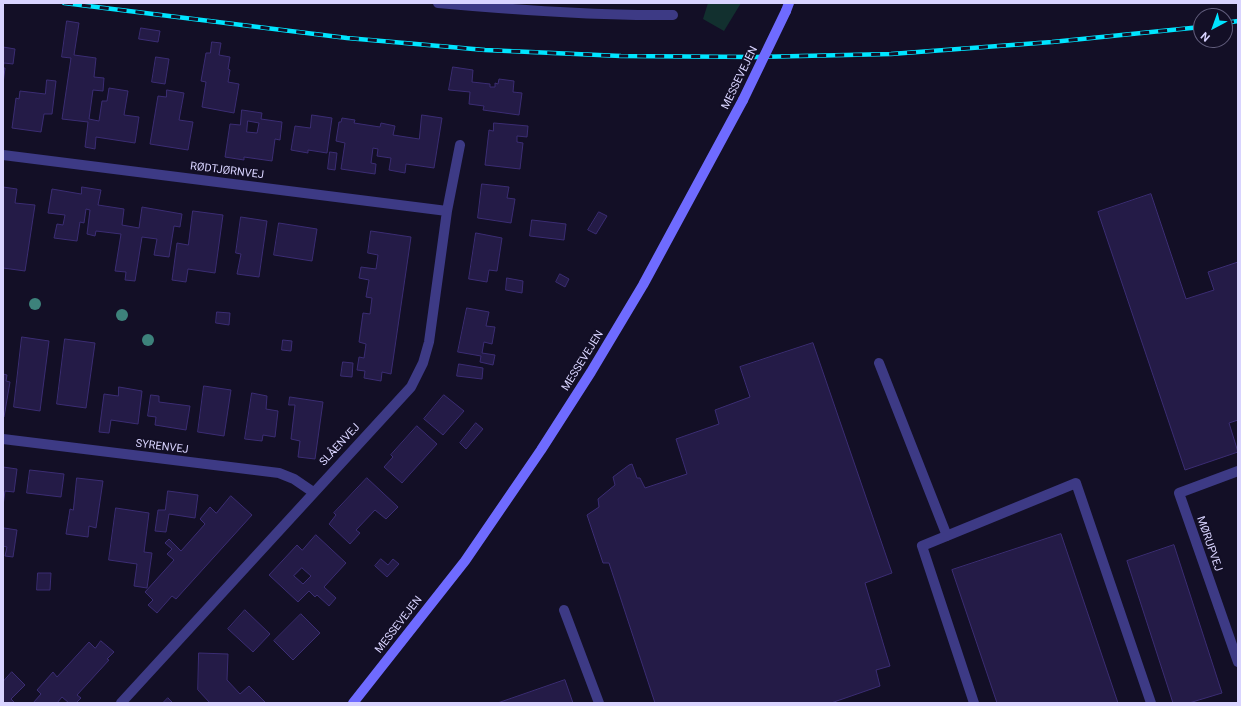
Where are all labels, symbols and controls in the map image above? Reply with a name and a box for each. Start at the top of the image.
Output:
north arrow [1193,8,1233,48]
text: N [1198,29,1213,44]
street label: MESSEVEJEN [719,44,761,112]
street label: RØDTJØRNVEJ [189,160,265,182]
street label: MESSEVEJEN [559,328,607,394]
street label: SLÅENVEJ [317,421,363,469]
street label: SYRENVEJ [135,437,189,457]
street label: MØRUPVEJ [1193,515,1225,573]
street label: MESSEVEJEN [373,594,425,656]

